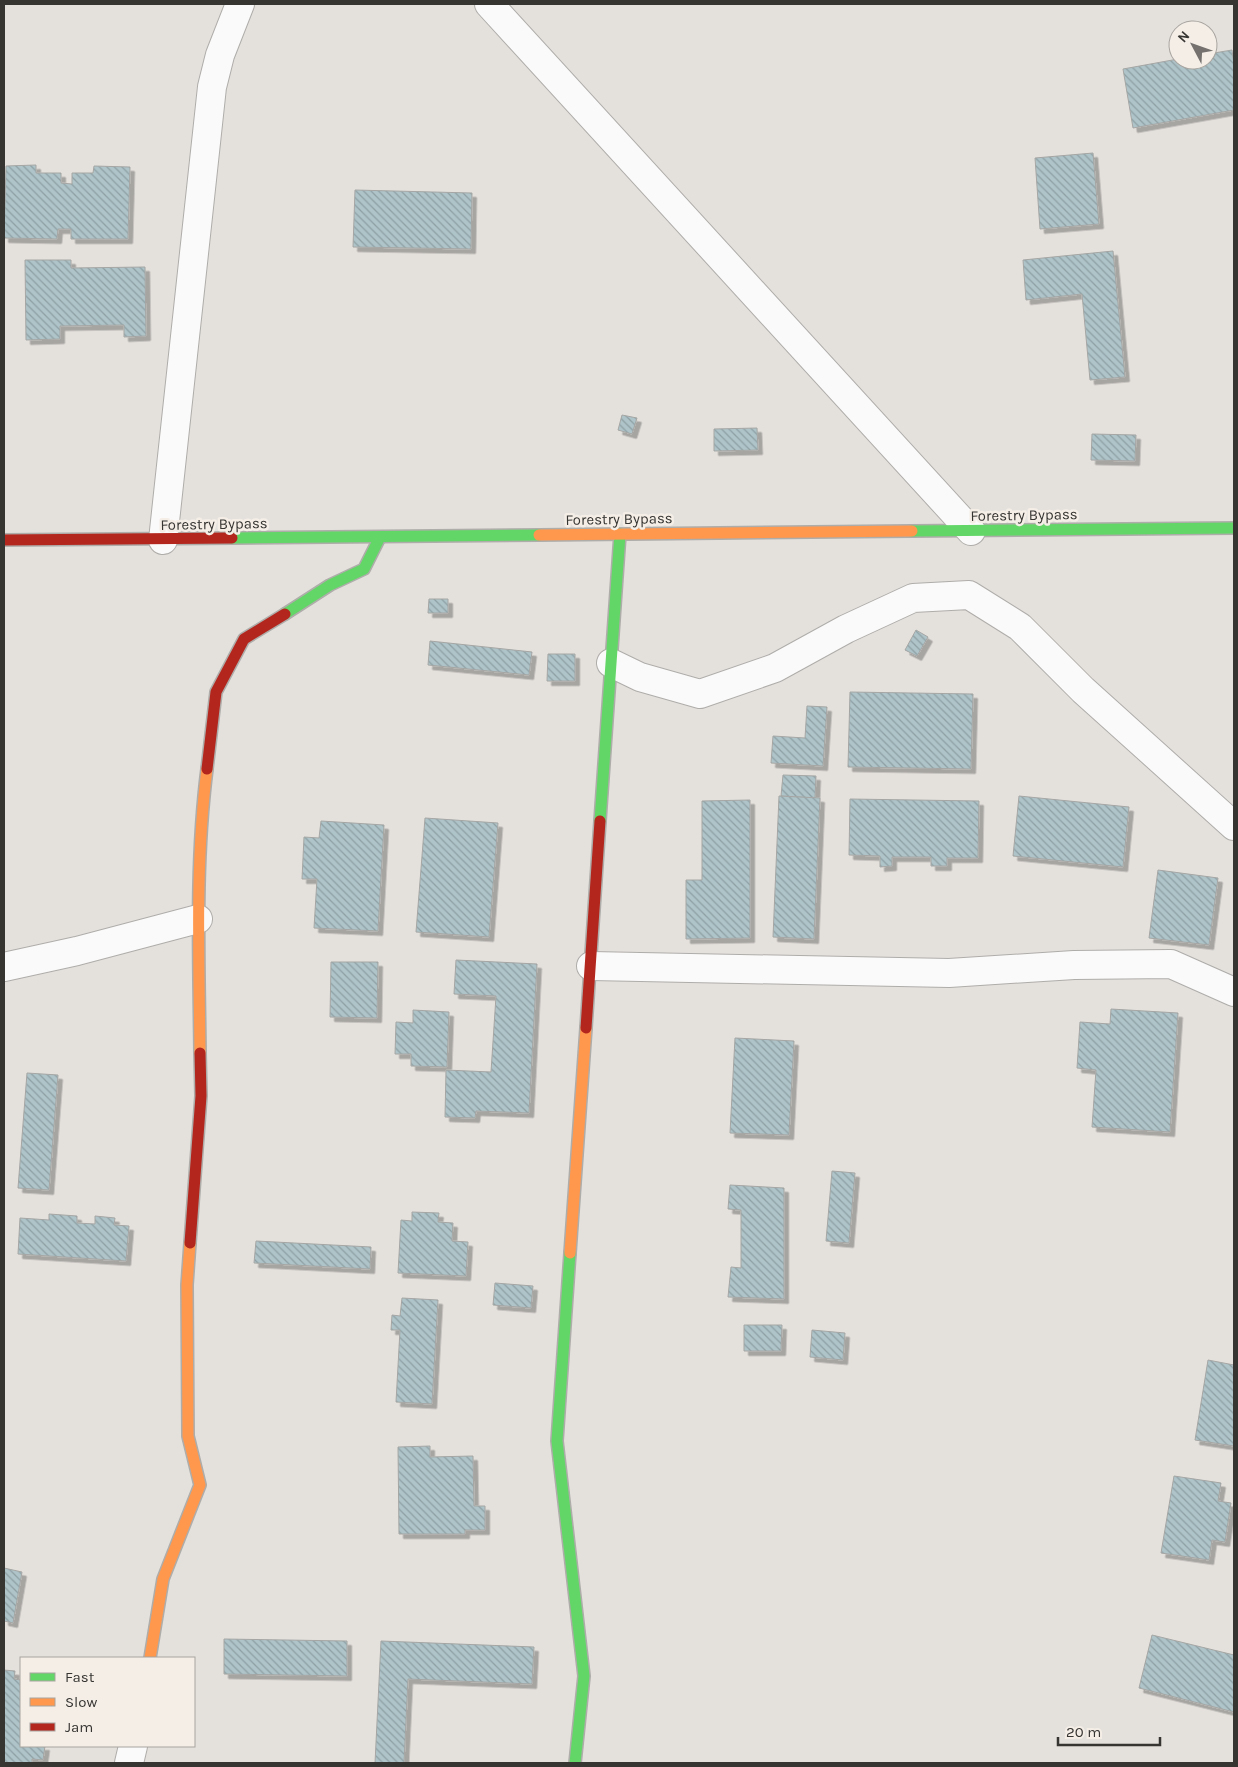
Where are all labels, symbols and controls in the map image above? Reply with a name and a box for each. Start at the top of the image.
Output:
north arrow [1168,20,1218,70]
text: N [1174,27,1193,46]
street label: Forestry Bypass [970,505,1078,525]
street label: Forestry Bypass [565,509,673,529]
street label: Forestry Bypass [160,514,268,534]
legend [20,1657,195,1747]
text: Fast [65,1668,95,1686]
text: Slow [65,1693,97,1711]
scale bar [1058,1714,1160,1746]
text: Jam [65,1718,93,1736]
text: 20 m [1066,1723,1101,1741]

